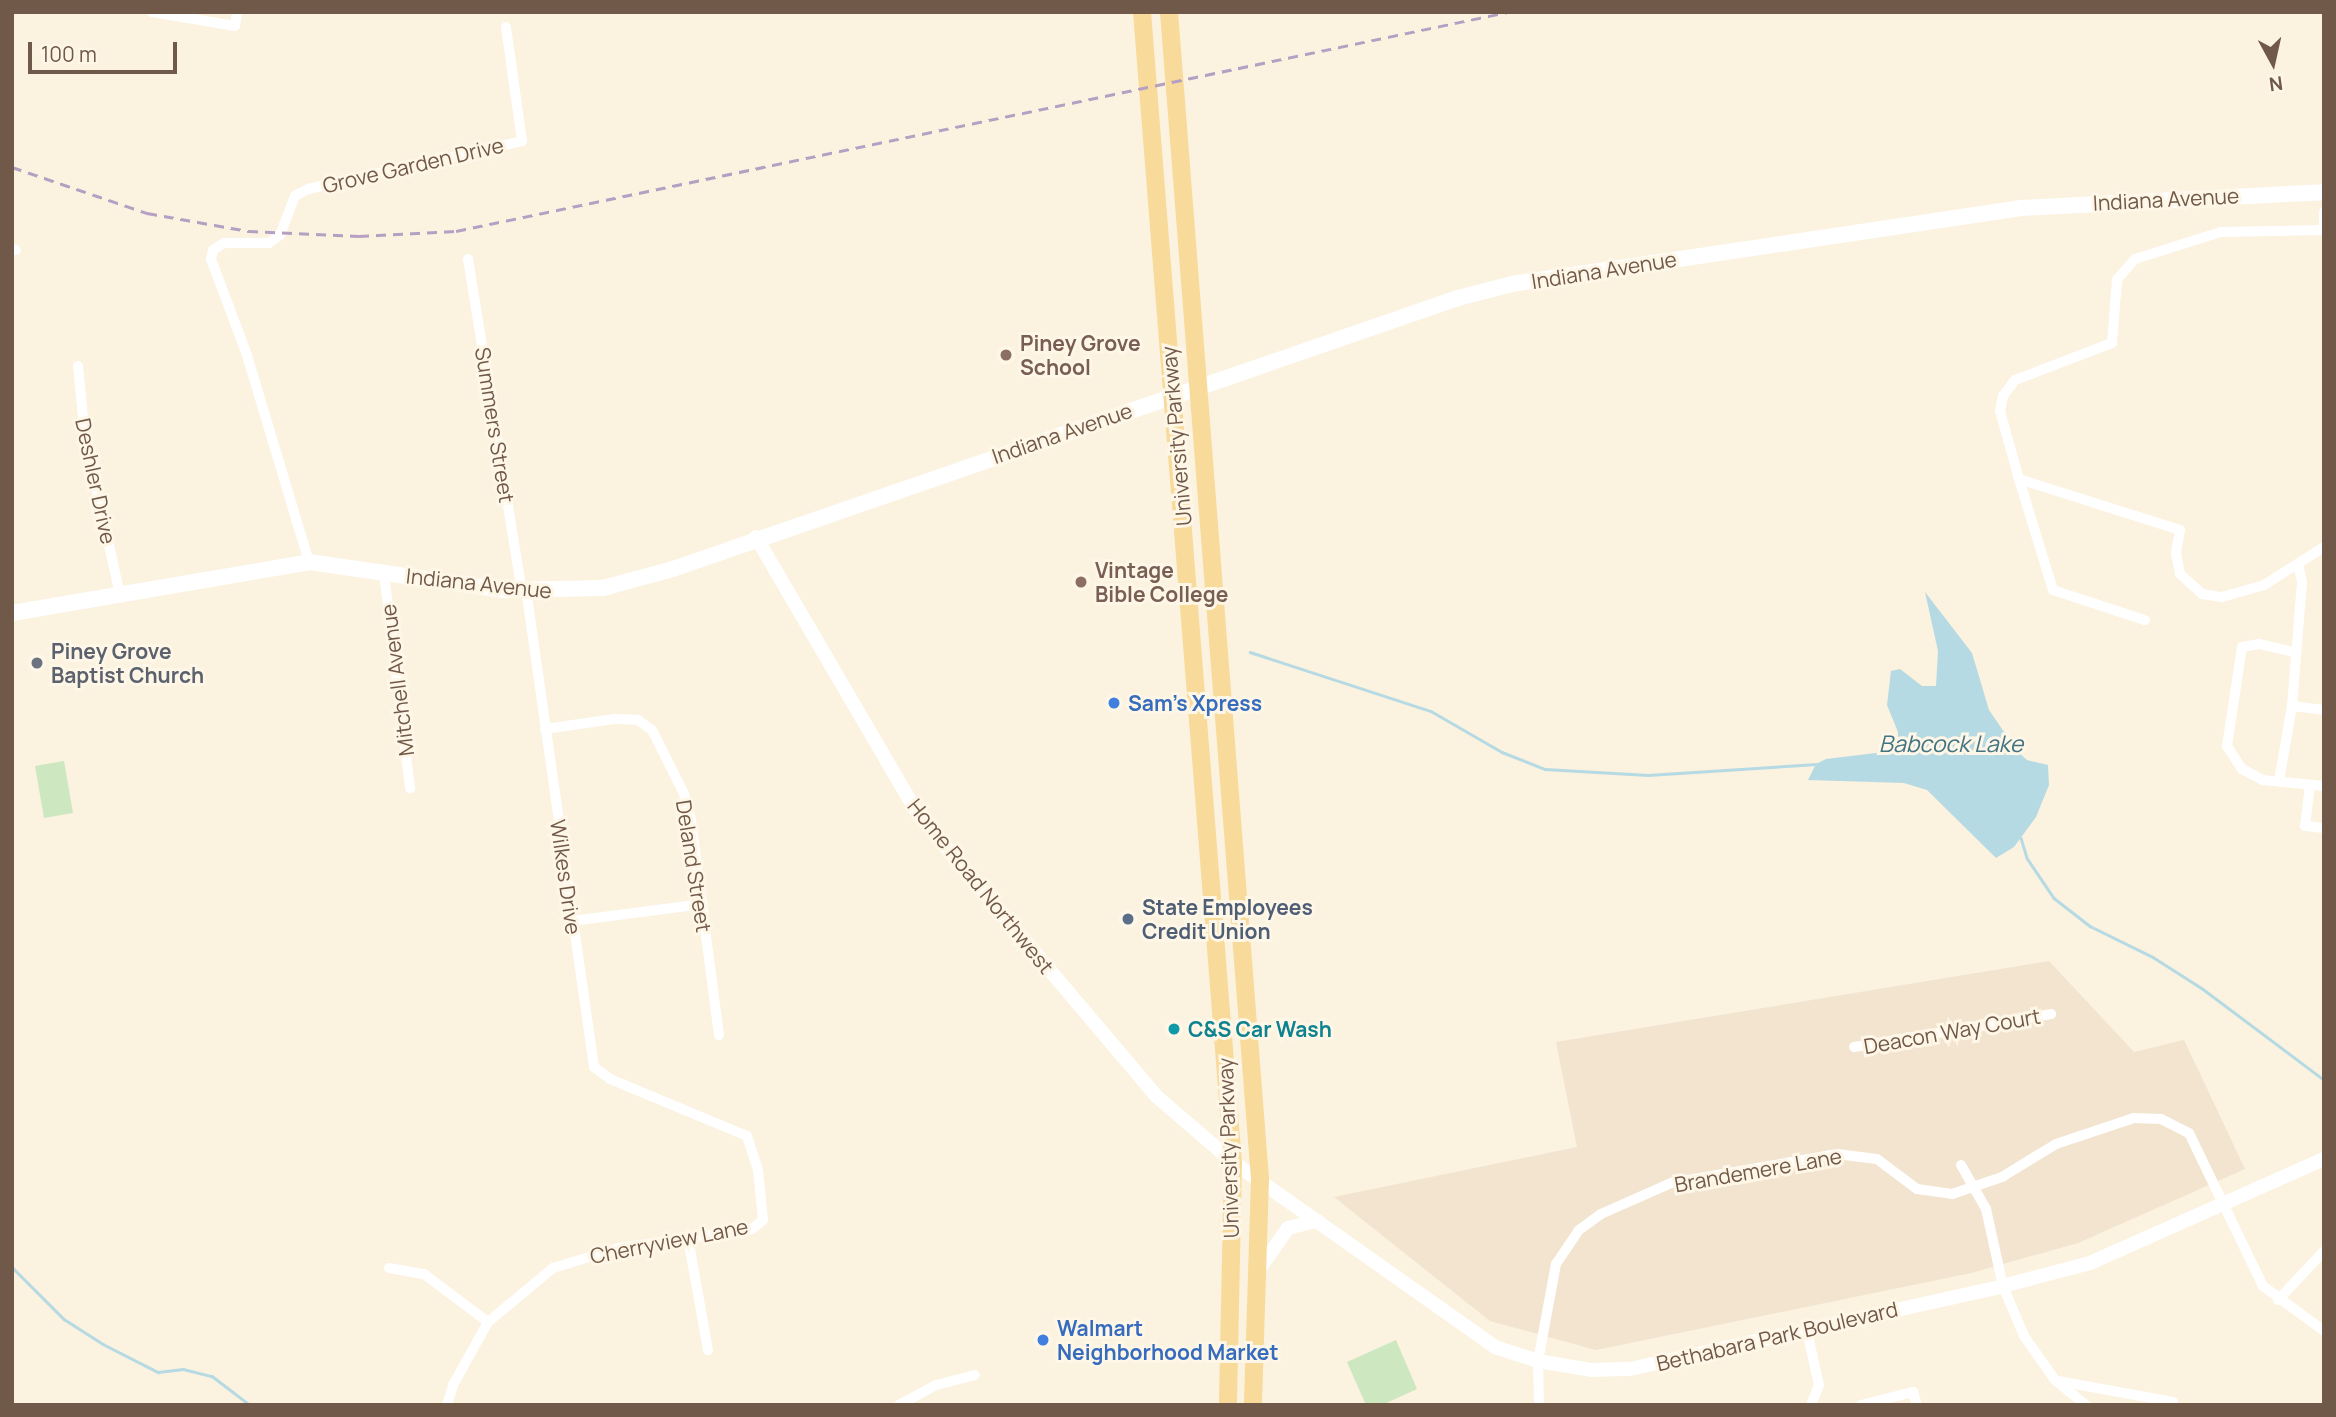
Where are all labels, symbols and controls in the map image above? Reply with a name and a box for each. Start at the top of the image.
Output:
scale bar [32,28,180,72]
north arrow [2238,28,2308,98]
text: 100 m [41,40,97,68]
text: N [2267,70,2284,98]
street label: Grove Garden Drive [320,132,506,198]
street label: Indiana Avenue [2092,183,2240,215]
street label: Indiana Avenue [1530,246,1678,294]
place label: Piney Grove School [1020,330,1141,380]
street label: Summers Street [470,345,520,505]
street label: University Parkway [1156,345,1196,527]
marker: Piney Grove School [998,347,1014,363]
street label: Indiana Avenue [989,397,1135,469]
street label: Deshler Drive [70,416,122,546]
place label: Vintage Bible College [1095,557,1228,607]
street label: Indiana Avenue [405,563,553,603]
marker: Vintage Bible College [1073,574,1089,590]
street label: Mitchell Avenue [375,603,419,757]
place label: Piney Grove Baptist Church [51,638,204,688]
marker: Piney Grove Baptist Church [29,655,45,671]
place label: Sam's Xpress [1128,690,1262,716]
marker: Sam's Xpress [1106,695,1122,711]
water label: Babcock Lake [1879,729,2023,757]
street label: Home Road Northwest [903,794,1059,978]
street label: Deland Street [671,798,717,934]
street label: Wilkes Drive [545,818,587,936]
place label: State Employees Credit Union [1142,894,1313,944]
marker: State Employees Credit Union [1120,911,1136,927]
street label: Deacon Way Court [1862,1003,2042,1059]
place label: C&S Car Wash [1188,1016,1332,1042]
marker: C&S Car Wash [1166,1021,1182,1037]
street label: University Parkway [1212,1057,1244,1239]
street label: Brandemere Lane [1672,1143,1844,1197]
street label: Cherryview Lane [588,1213,750,1269]
street label: Bethabara Park Boulevard [1654,1296,1900,1376]
place label: Walmart Neighborhood Market [1057,1315,1278,1365]
marker: Walmart Neighborhood Market [1035,1332,1051,1348]

